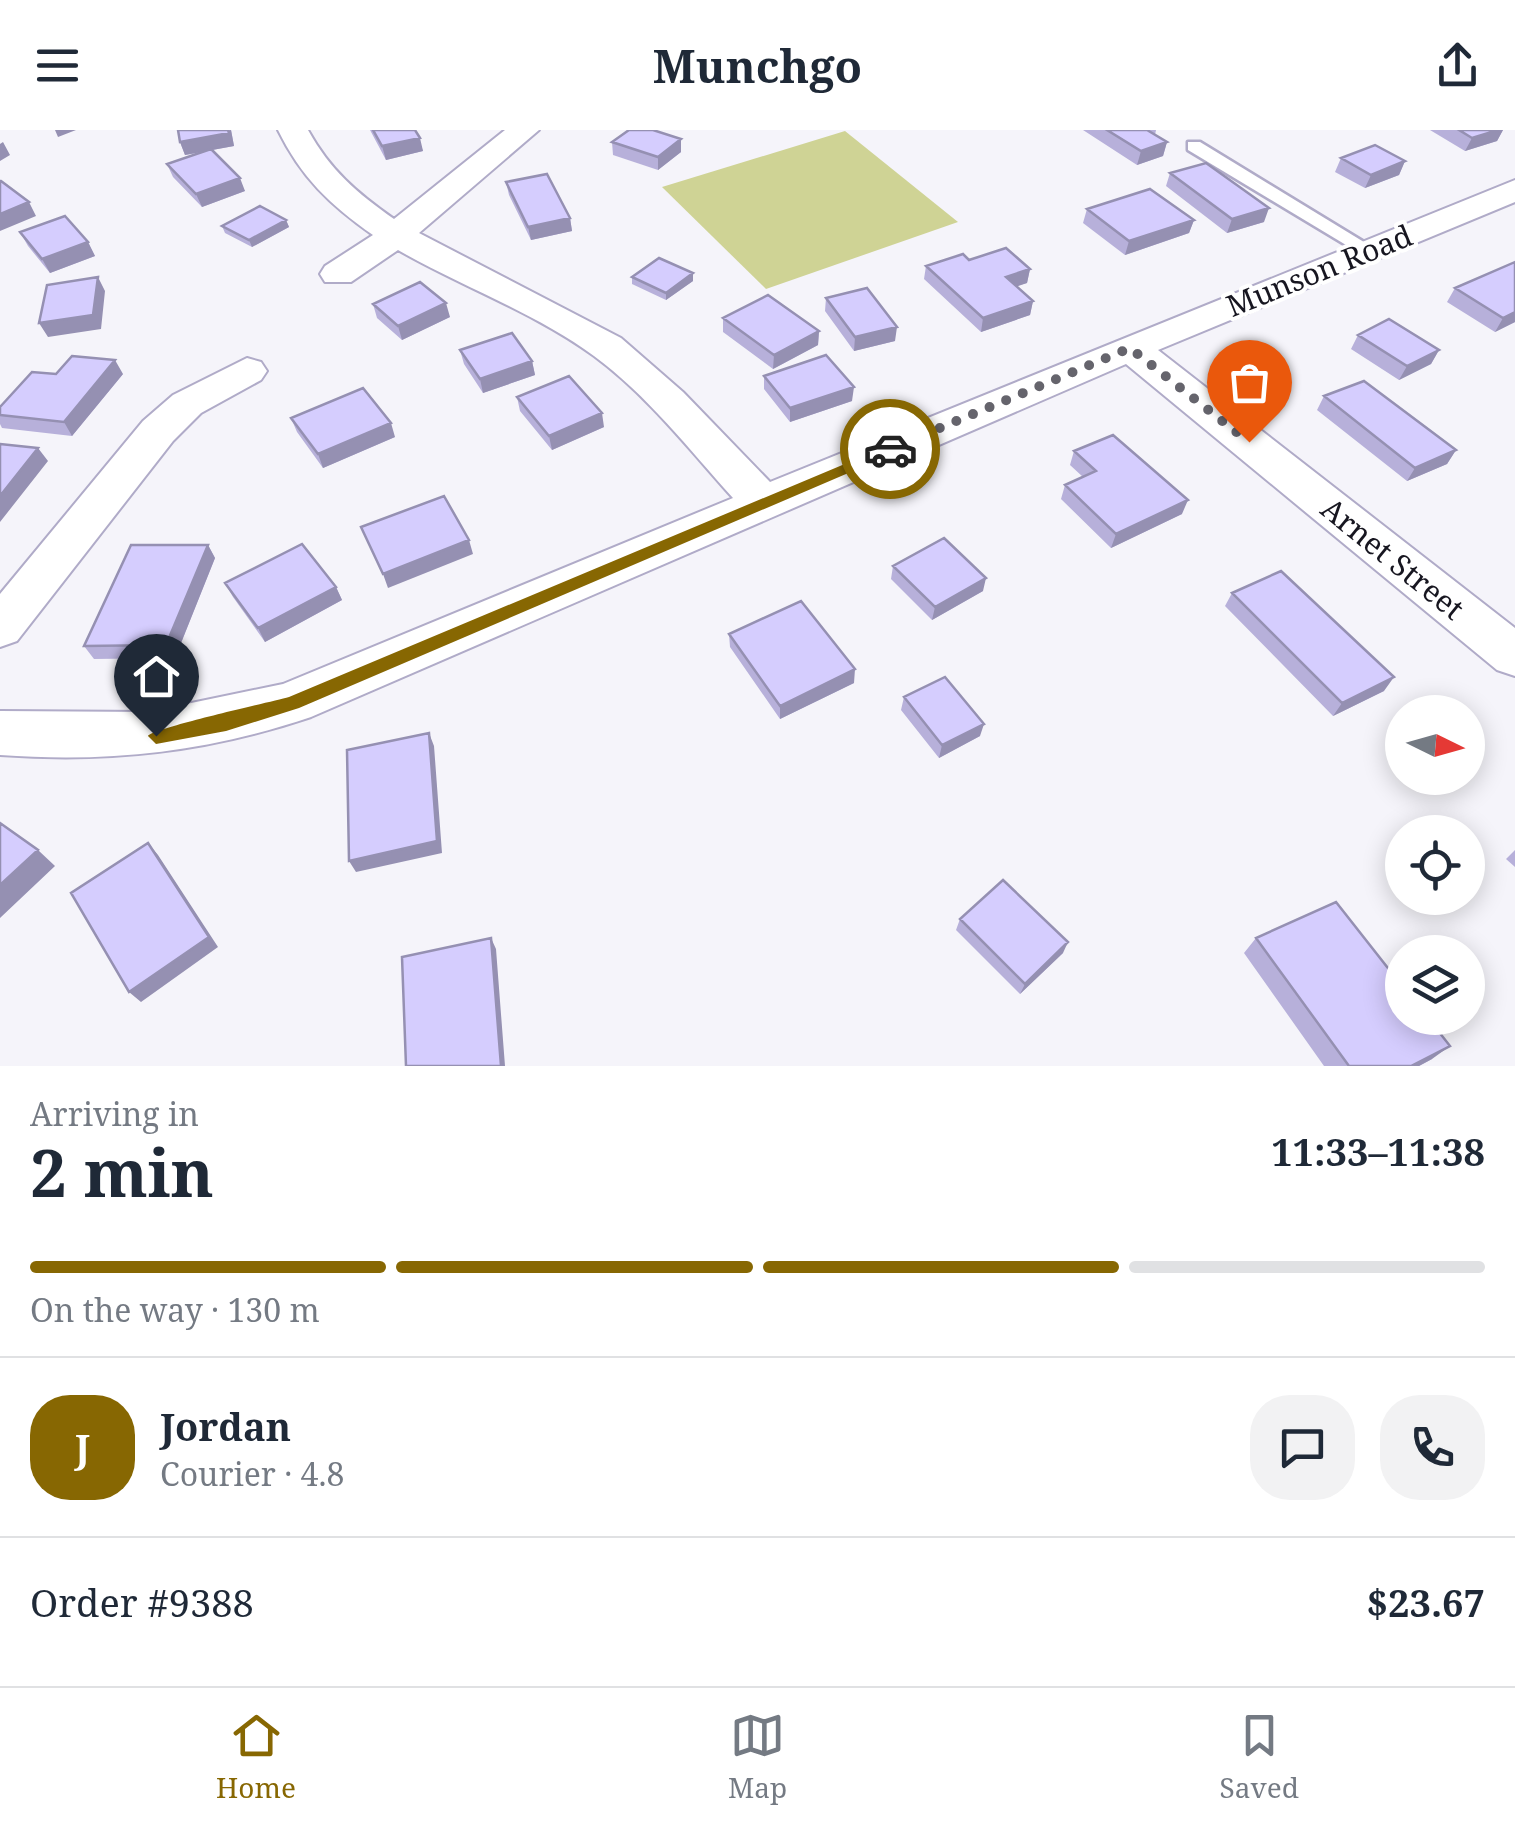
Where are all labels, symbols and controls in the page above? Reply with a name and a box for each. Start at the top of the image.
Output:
text: Munchgo [653,35,862,96]
icon: menu [30,38,85,93]
icon: share [1430,38,1485,93]
street label: Munson Road [1220,214,1418,326]
pin [1207,340,1292,443]
icon: bag [1222,355,1277,410]
courier [840,399,940,499]
icon: car [863,422,918,477]
street label: Arnet Street [1313,488,1473,628]
pin [114,634,199,737]
icon: home [129,649,184,704]
north arrow [1385,695,1485,795]
map controls [1385,695,1485,1035]
button: locate [1385,815,1485,915]
button: layers [1385,935,1485,1035]
text: Arriving in [30,1092,199,1135]
text: 11:33–11:38 [1271,1125,1485,1177]
text: 2 min [30,1128,214,1216]
text: On the way · 130 m [30,1288,320,1331]
button: chat [1250,1395,1355,1500]
button: phone [1380,1395,1485,1500]
text: Jordan [160,1400,291,1452]
text: J [75,1421,90,1473]
text: Courier · 4.8 [160,1452,344,1495]
text: Order #9388 [30,1576,254,1628]
text: $23.67 [1366,1576,1485,1628]
tab: Home [216,1708,296,1806]
tab: Map [728,1708,787,1806]
tab: Saved [1220,1708,1299,1806]

